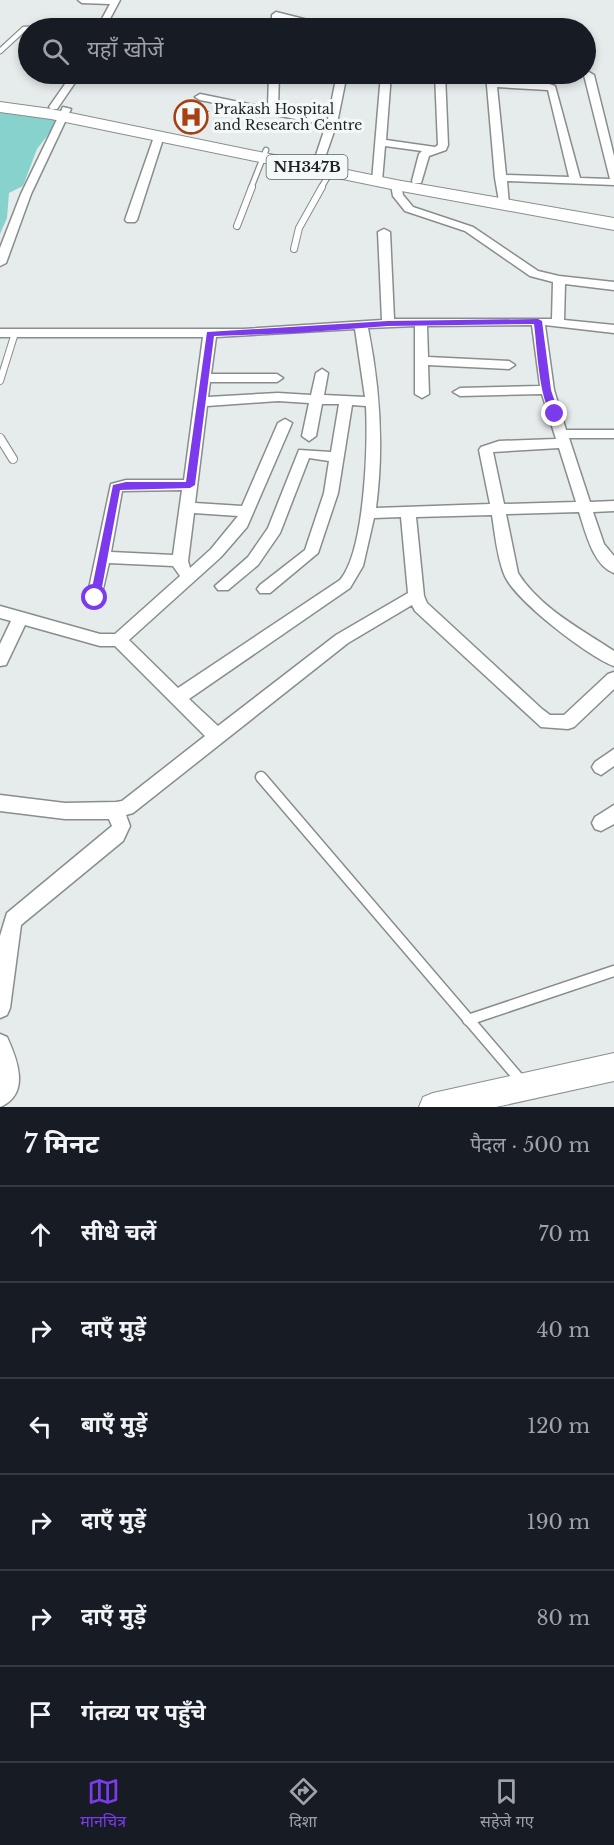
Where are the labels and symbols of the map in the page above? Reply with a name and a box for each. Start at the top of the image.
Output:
hospital icon: Prakash Hospital and Research Centre [173,99,209,135]
place label: Prakash Hospital and Research Centre [214,100,362,134]
road number: NH347B [266,155,348,179]
route end [541,400,567,426]
route start [81,584,107,610]

